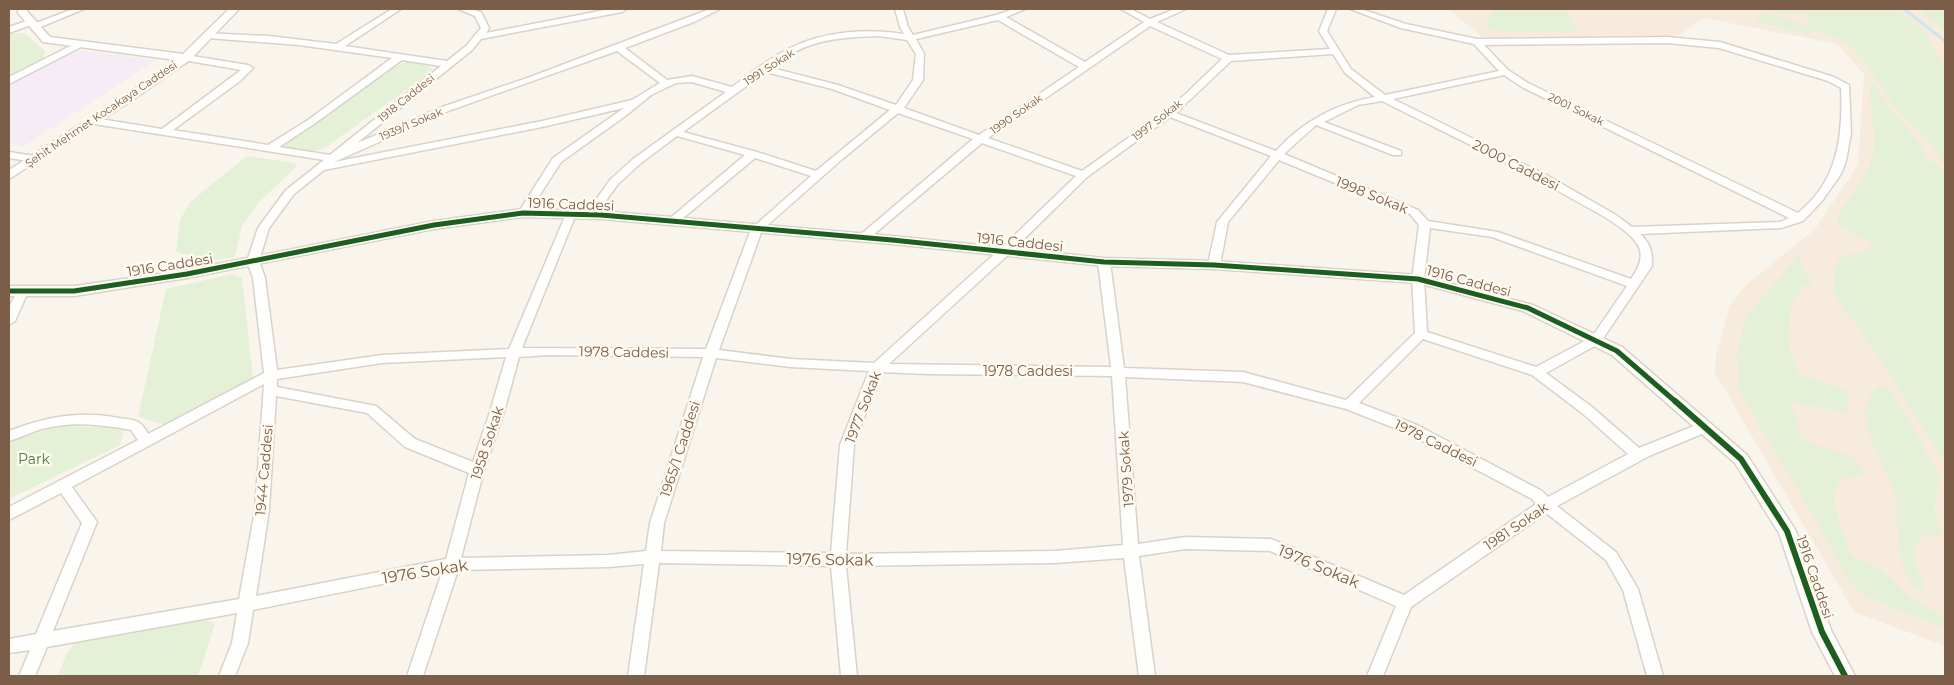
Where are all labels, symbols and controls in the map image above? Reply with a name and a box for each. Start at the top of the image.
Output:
street label: 1991 Sokak [741,45,797,89]
street label: Şehit Mehmet Kocakaya Caddesi [22,58,180,170]
street label: 1918 Caddesi [375,71,437,125]
street label: 2001 Sokak [1546,89,1607,129]
street label: 1990 Sokak [987,91,1045,137]
street label: 1997 Sokak [1129,96,1185,144]
street label: 1939/1 Sokak [377,104,445,144]
street label: 2000 Caddesi [1469,135,1563,195]
street label: 1998 Sokak [1333,172,1412,218]
street label: 1916 Caddesi [527,193,615,215]
street label: 1916 Caddesi [976,229,1064,255]
street label: 1916 Caddesi [126,249,214,281]
street label: 1916 Caddesi [1425,261,1513,301]
street label: 1978 Caddesi [579,342,669,362]
street label: 1978 Caddesi [983,362,1073,380]
street label: 1977 Sokak [841,368,885,446]
street label: 1965/1 Caddesi [656,399,704,499]
street label: 1958 Sokak [467,403,508,482]
street label: 1978 Caddesi [1392,415,1480,471]
street label: 1944 Caddesi [251,423,277,517]
street label: 1979 Sokak [1114,430,1138,508]
park label: Park [18,450,51,468]
street label: 1981 Sokak [1481,498,1552,554]
street label: 1916 Caddesi [1792,533,1838,621]
street label: 1976 Sokak [1275,541,1363,592]
street label: 1976 Sokak [786,549,874,570]
street label: 1976 Sokak [381,555,470,588]

